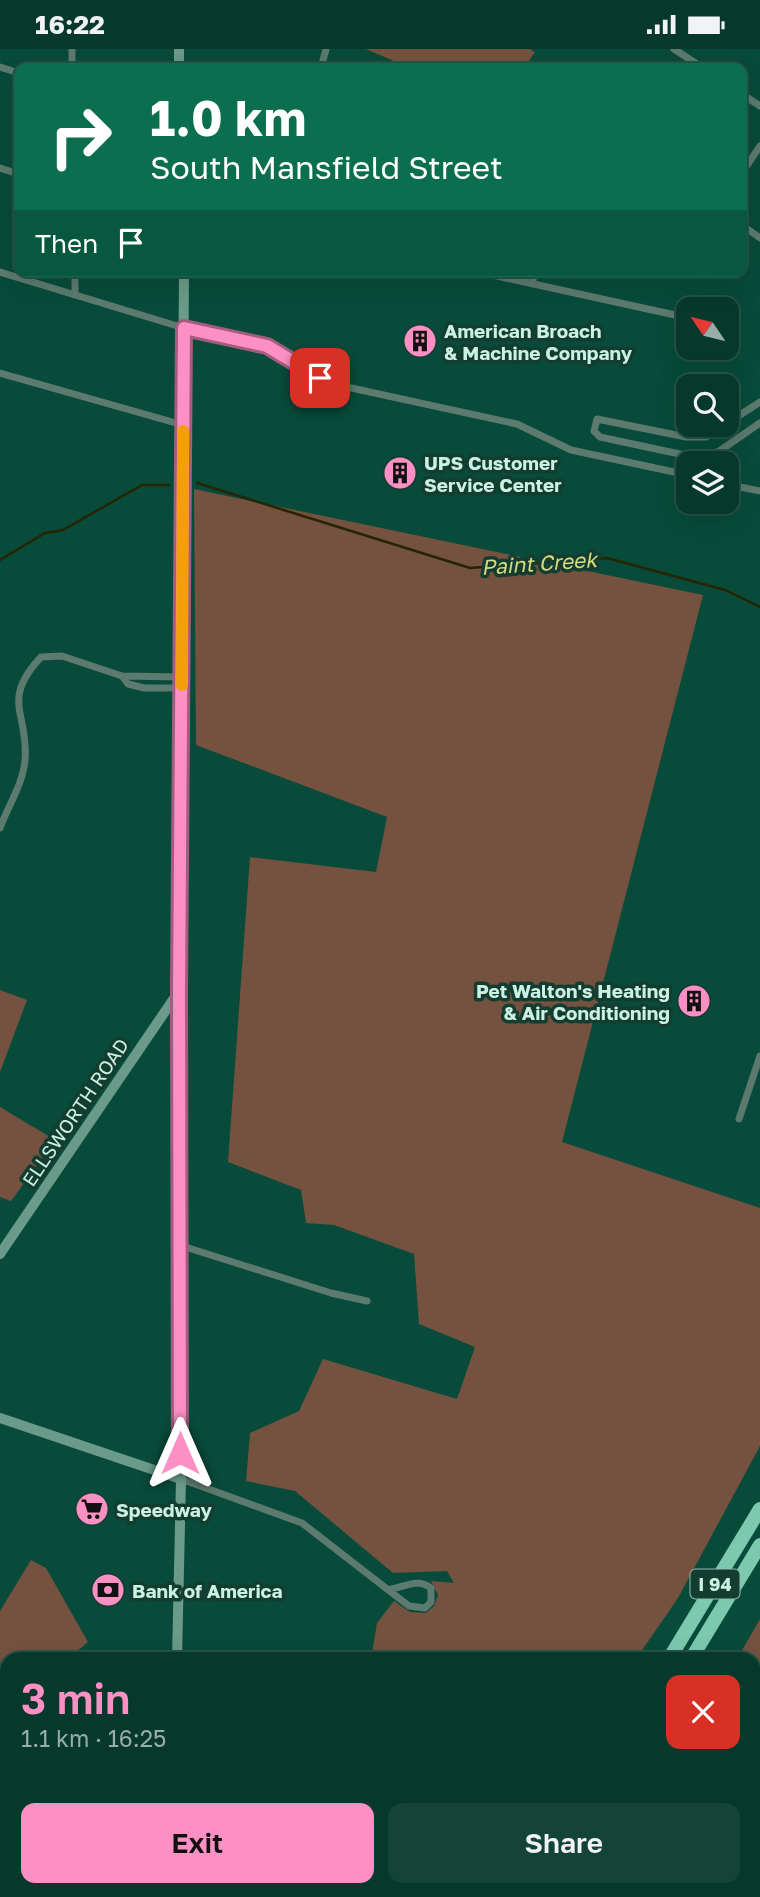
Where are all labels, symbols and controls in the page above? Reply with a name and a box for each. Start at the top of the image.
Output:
text: 16:22 [35,9,105,40]
text: 1.0 km [150,88,306,147]
icon: right [35,91,126,182]
text: South Mansfield Street [150,148,503,186]
icon: arrive [112,224,150,262]
text: Then [35,228,98,259]
north arrow [676,297,738,361]
map controls [676,297,739,514]
place label: American Broach & Machine Company [444,319,633,364]
building icon: American Broach & Machine Company [401,322,439,360]
pin [290,348,350,408]
icon: arrive [301,359,339,397]
button: search [676,374,739,437]
place label: UPS Customer Service Center [424,451,562,496]
button: layers [676,451,739,514]
building icon: UPS Customer Service Center [381,454,419,492]
water label: Paint Creek [480,546,600,580]
place label: Pet Walton's Heating & Air Conditioning [476,979,670,1024]
building icon: Pet Walton's Heating & Air Conditioning [675,982,713,1020]
street label: ELLSWORTH ROAD [17,1034,133,1190]
position arrow [143,1416,217,1490]
supermarket icon: Speedway [73,1490,111,1528]
place label: Speedway [116,1498,213,1521]
road number: I 94 [690,1569,740,1599]
bank icon: Bank of America [89,1571,127,1609]
place label: Bank of America [132,1579,283,1602]
text: 3 min [21,1673,130,1723]
button: close [666,1675,740,1749]
text: 1.1 km · 16:25 [21,1724,166,1752]
button: Exit [21,1803,374,1883]
button: Share [388,1803,740,1883]

